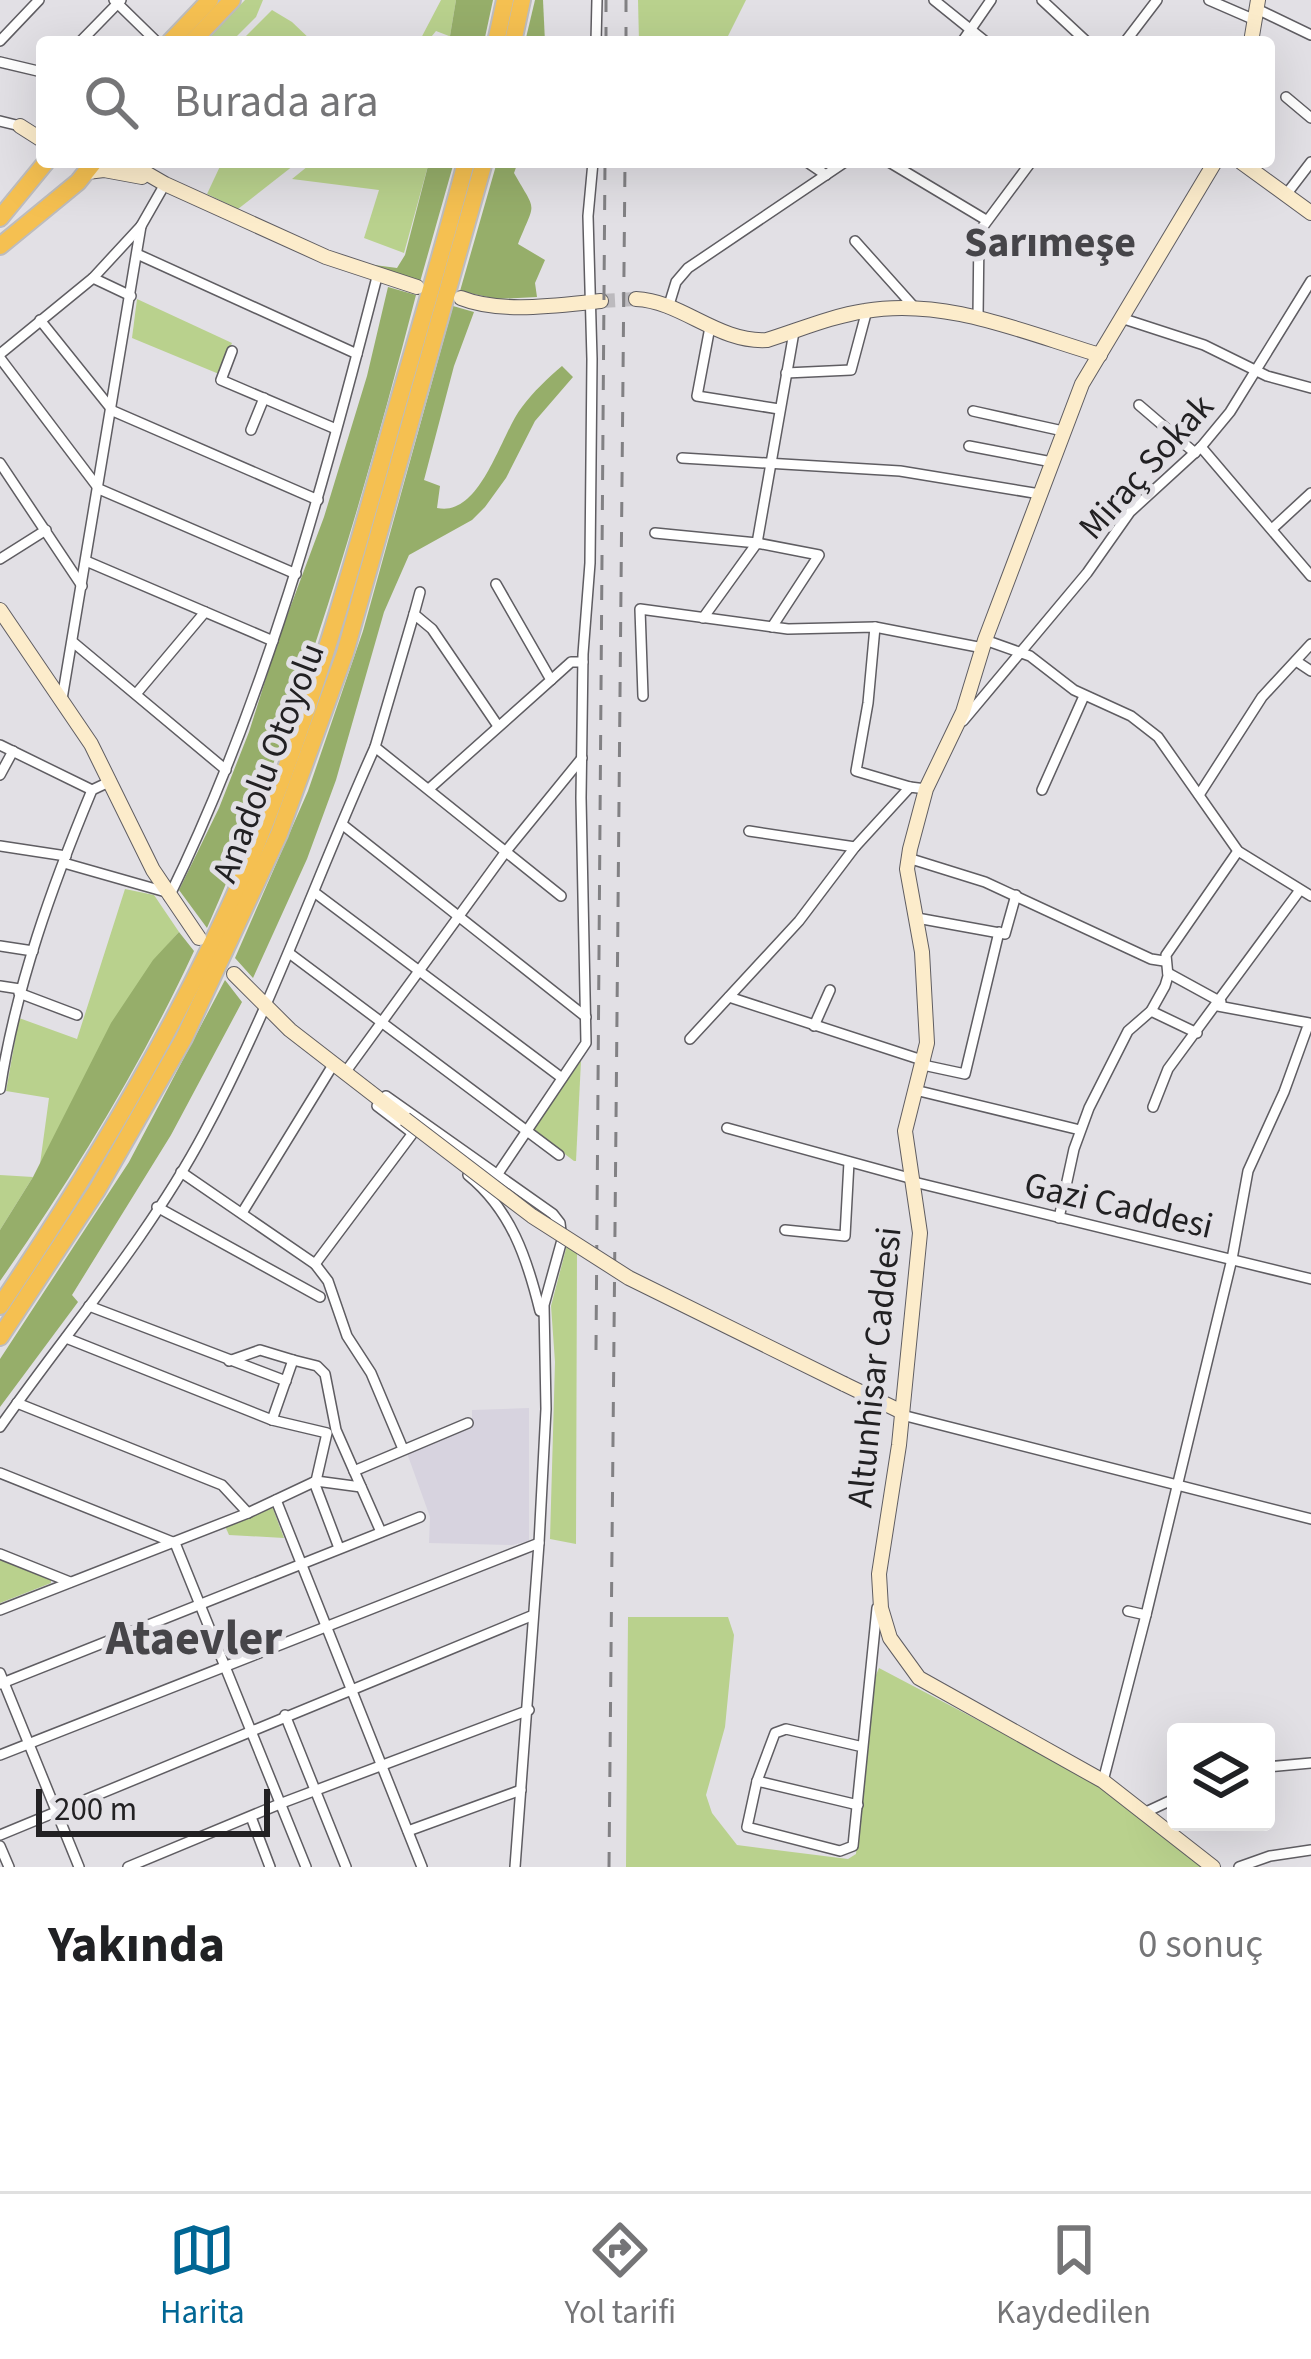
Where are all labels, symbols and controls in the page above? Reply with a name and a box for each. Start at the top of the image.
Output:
search box [36,36,1275,168]
icon: search [78,69,144,135]
text: Burada ara [174,70,379,134]
district label: Sarımeşe [964,213,1136,273]
street label: Miraç Sokak [1067,383,1226,551]
street label: Anadolu Otoyolu [199,635,337,890]
street label: Gazi Caddesi [1019,1159,1218,1252]
street label: Altunhisar Caddesi [834,1224,915,1510]
district label: Ataevler [105,1605,283,1673]
map controls [1167,1723,1275,1831]
button: layers [1167,1723,1275,1831]
scale bar [36,1783,270,1836]
text: 200 m [54,1786,137,1833]
text: Yakında [48,1909,225,1981]
text: 0 sonuç [1138,1917,1263,1973]
tab: Harita [160,2217,245,2336]
tab: Yol tarifi [565,2217,676,2336]
tab: Kaydedilen [996,2217,1151,2336]

